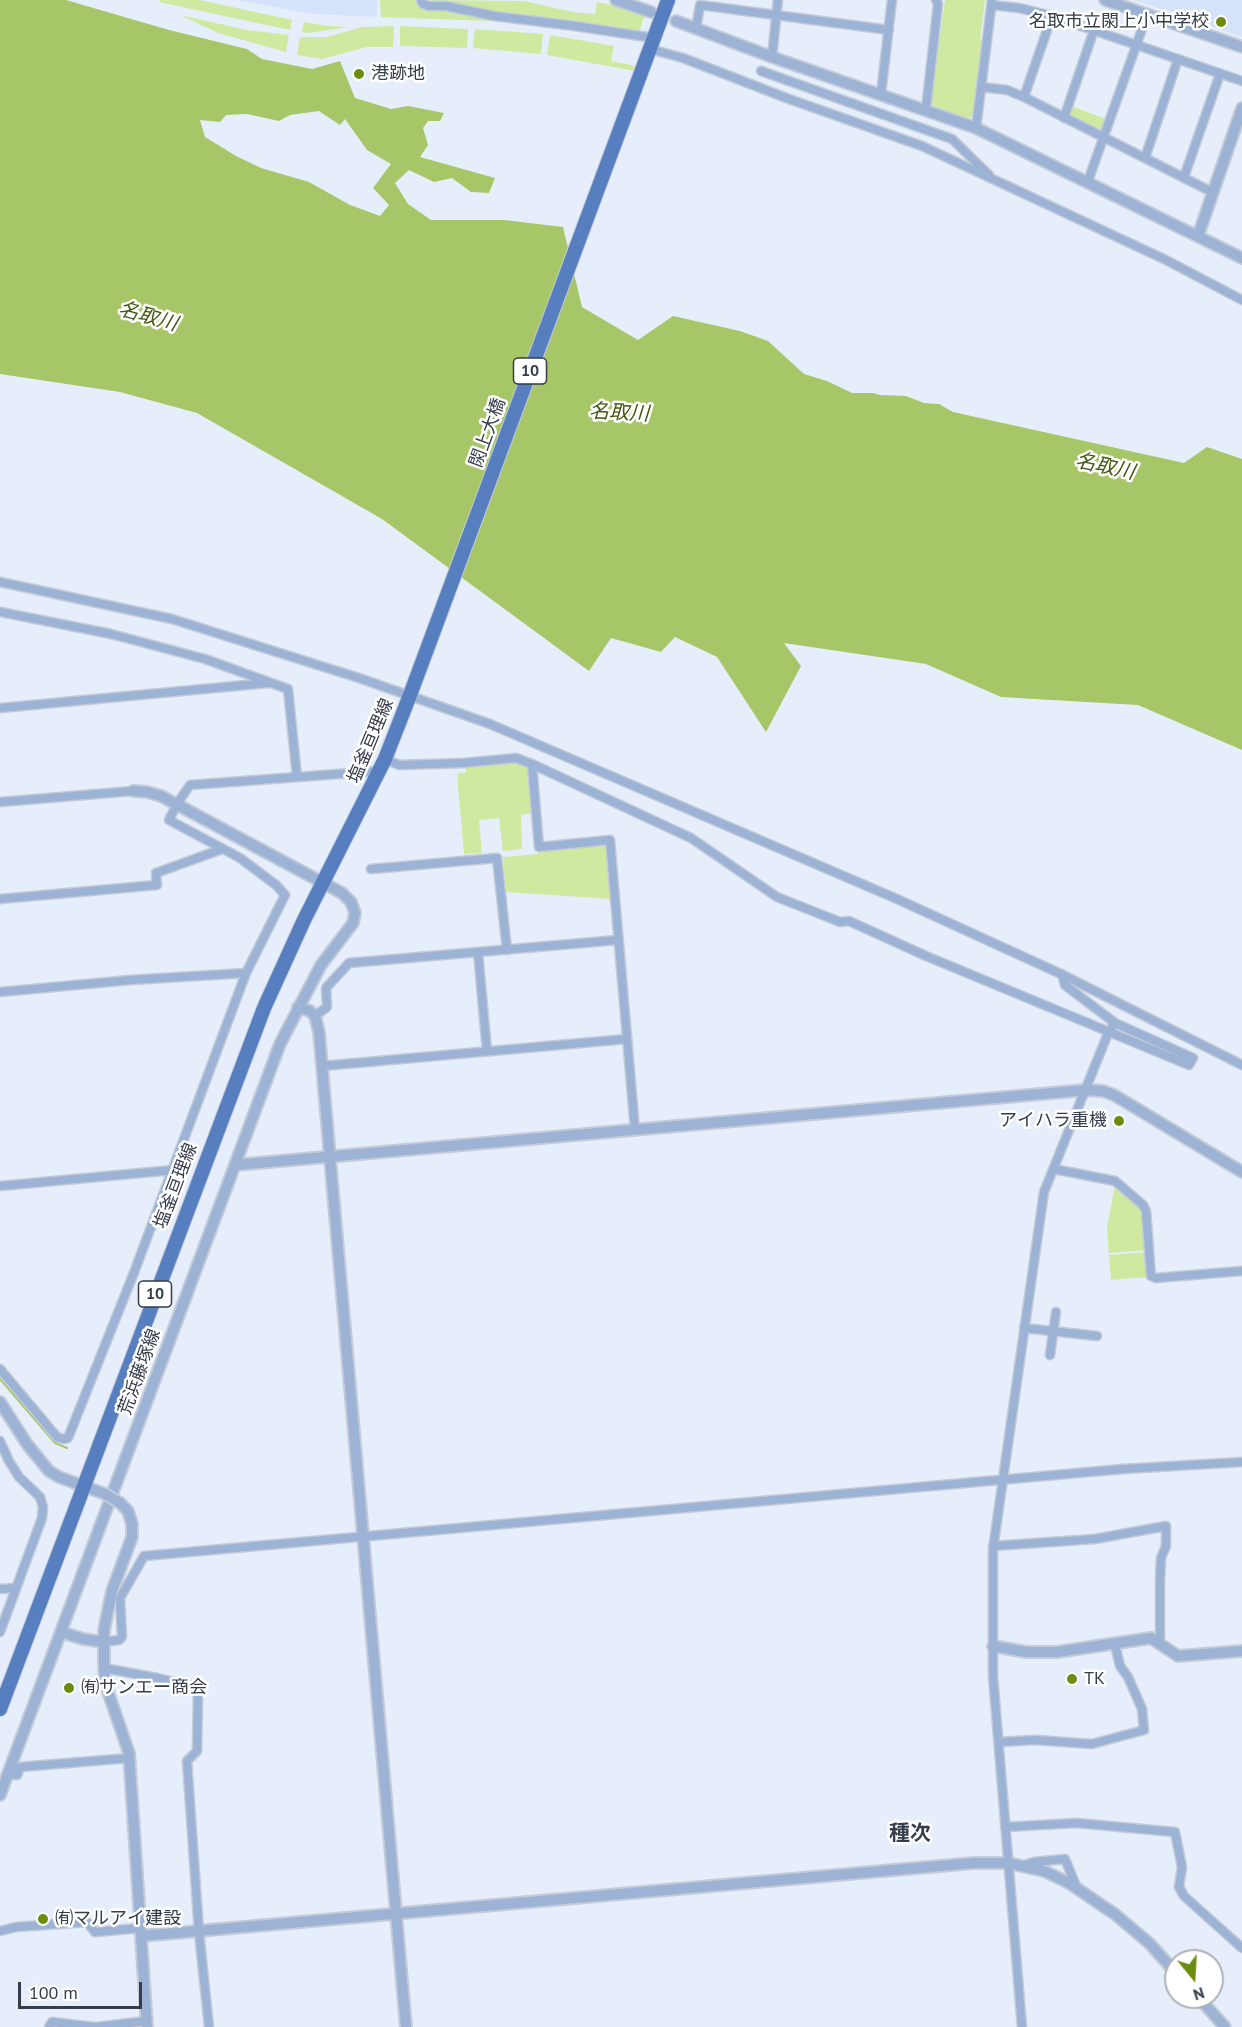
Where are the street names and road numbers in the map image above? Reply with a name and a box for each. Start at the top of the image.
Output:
road number: 10 [514,358,546,384]
street label: 閖上大橋 [466,395,510,471]
street label: 塩釜亘理線 [343,695,399,787]
street label: 塩釜亘理線 [150,1140,202,1232]
road number: 10 [138,1281,172,1307]
street label: 荒浜藤塚線 [114,1326,166,1418]

